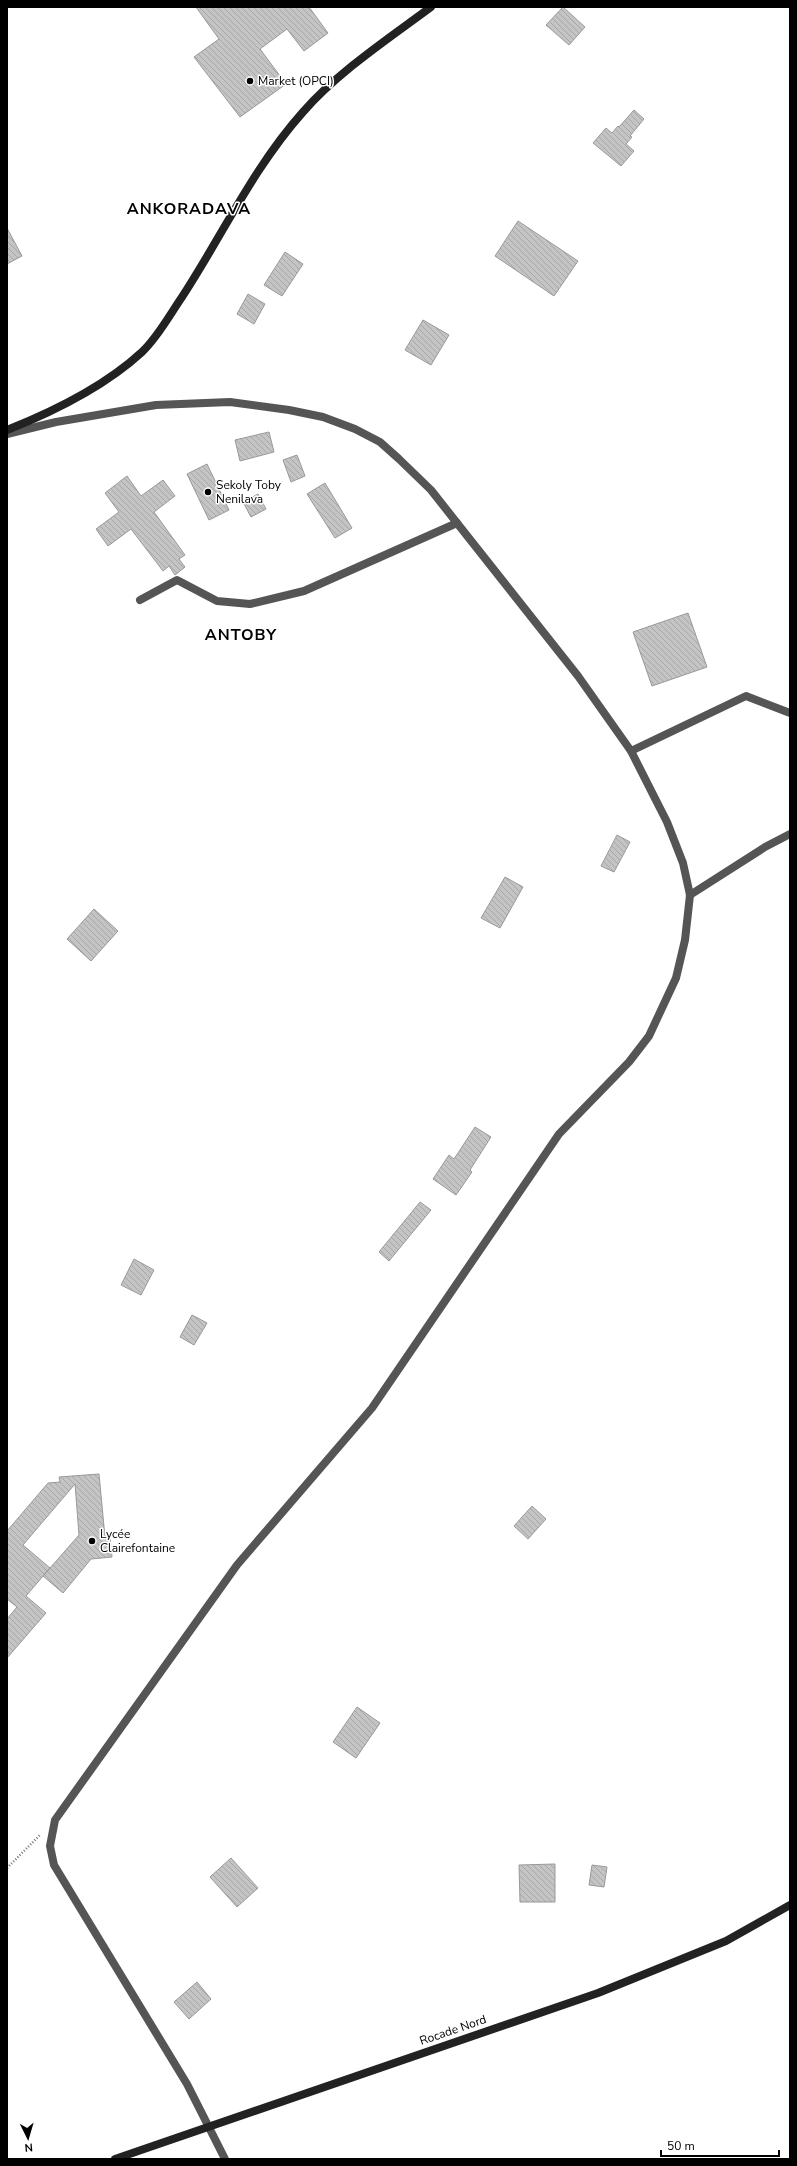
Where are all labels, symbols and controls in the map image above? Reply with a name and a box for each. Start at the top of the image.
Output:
place label: Market (OPCI) [258,73,334,89]
marker: Market (OPCI) [245,76,255,86]
district label: ANKORADAVA [127,198,251,220]
place label: Sekoly Toby Nenilava [216,477,282,507]
marker: Sekoly Toby Nenilava [203,487,213,497]
district label: ANTOBY [205,624,277,646]
place label: Lycée Clairefontaine [100,1526,175,1556]
marker: Lycée Clairefontaine [87,1536,97,1546]
street label: Rocade Nord [417,2011,489,2049]
north arrow [8,2118,48,2158]
scale bar [661,2132,779,2158]
text: 50 m [667,2138,695,2154]
text: N [24,2140,34,2155]

